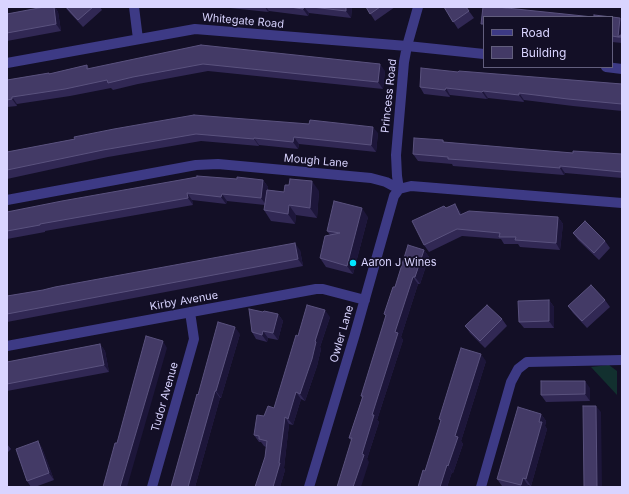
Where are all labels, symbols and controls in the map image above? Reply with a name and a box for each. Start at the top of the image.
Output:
street label: Whitegate Road [201,11,285,31]
legend [483,16,613,68]
text: Road [521,25,550,40]
text: Building [521,45,566,60]
street label: Princess Road [379,58,399,134]
street label: Mough Lane [283,152,349,170]
place label: Aaron J Wines [361,256,437,270]
marker: Aaron J Wines [348,258,358,268]
street label: Kirby Avenue [149,289,219,313]
street label: Owler Lane [328,304,356,364]
street label: Tudor Avenue [149,361,181,433]

